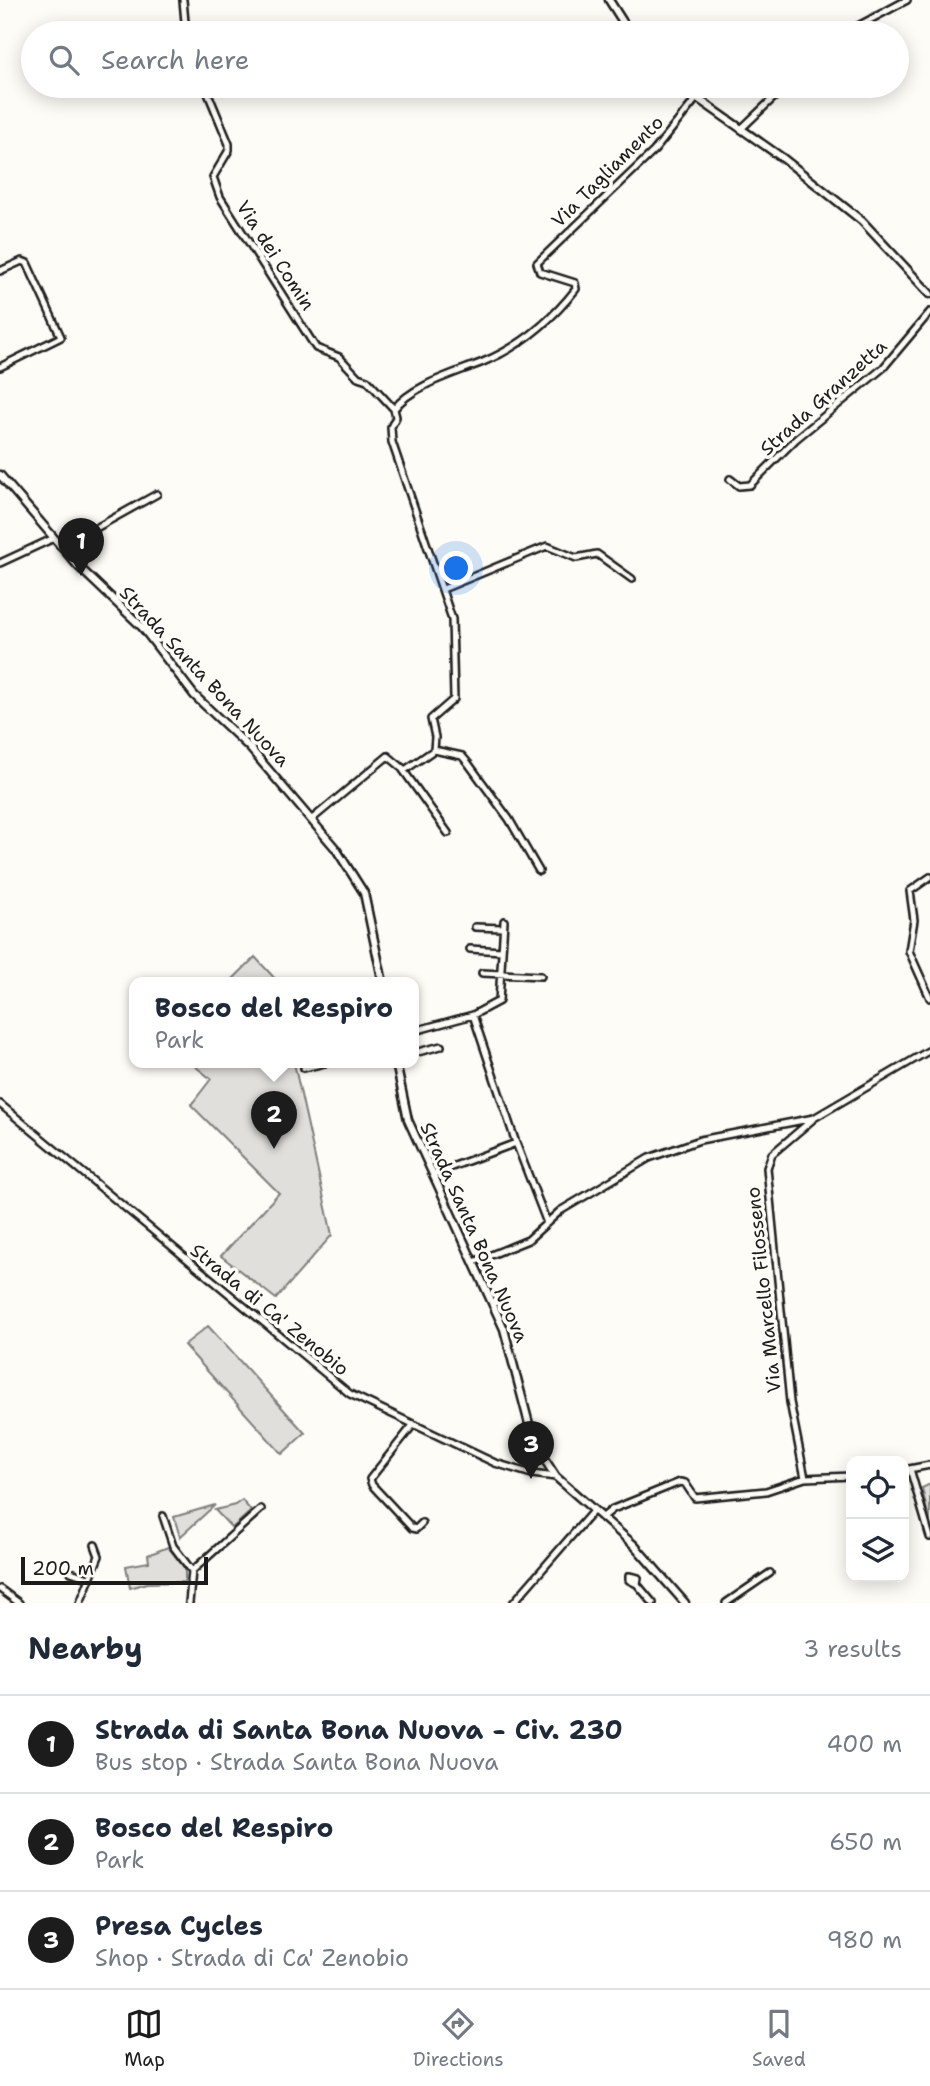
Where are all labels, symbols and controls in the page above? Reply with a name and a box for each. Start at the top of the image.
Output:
search box [21,21,909,98]
icon: search [45,41,83,79]
text: Search here [101,42,250,77]
street label: Via Tagliamento [546,110,669,233]
street label: Via dei Comin [231,196,320,315]
street label: Strada Granzetta [755,334,892,461]
pin: 1 [58,518,104,576]
your location [439,551,473,585]
street label: Strada Santa Bona Nuova [114,581,295,772]
popup [129,977,419,1068]
text: Bosco del Respiro [155,990,393,1025]
text: Park [155,1025,204,1055]
pin: 2 [251,1091,297,1149]
street label: Strada Santa Bona Nuova [415,1118,535,1346]
street label: Via Marcello Filosseno [740,1186,787,1394]
street label: Strada di Ca' Zenobio [185,1238,354,1381]
pin: 3 [508,1421,554,1479]
map controls [846,1456,909,1582]
button: locate [846,1456,909,1519]
button: layers [846,1519,909,1582]
scale bar [21,1554,208,1586]
text: 200 m [32,1556,94,1581]
text: Nearby [28,1628,143,1669]
text: 3 results [803,1634,902,1664]
text: Strada di Santa Bona Nuova - Civ. 230 [95,1712,623,1747]
text: 1 [46,1729,56,1759]
text: 400 m [826,1729,902,1759]
text: Bus stop · Strada Santa Bona Nuova [95,1747,499,1777]
text: Bosco del Respiro [95,1810,333,1845]
text: 2 [43,1827,59,1857]
text: 650 m [829,1827,902,1857]
text: Park [95,1845,144,1875]
text: Presa Cycles [95,1908,263,1943]
text: 3 [43,1925,59,1955]
text: 980 m [827,1925,902,1955]
text: Shop · Strada di Ca' Zenobio [95,1943,409,1973]
tab: Map [124,2005,165,2072]
tab: Directions [413,2005,504,2072]
tab: Saved [752,2005,806,2072]

